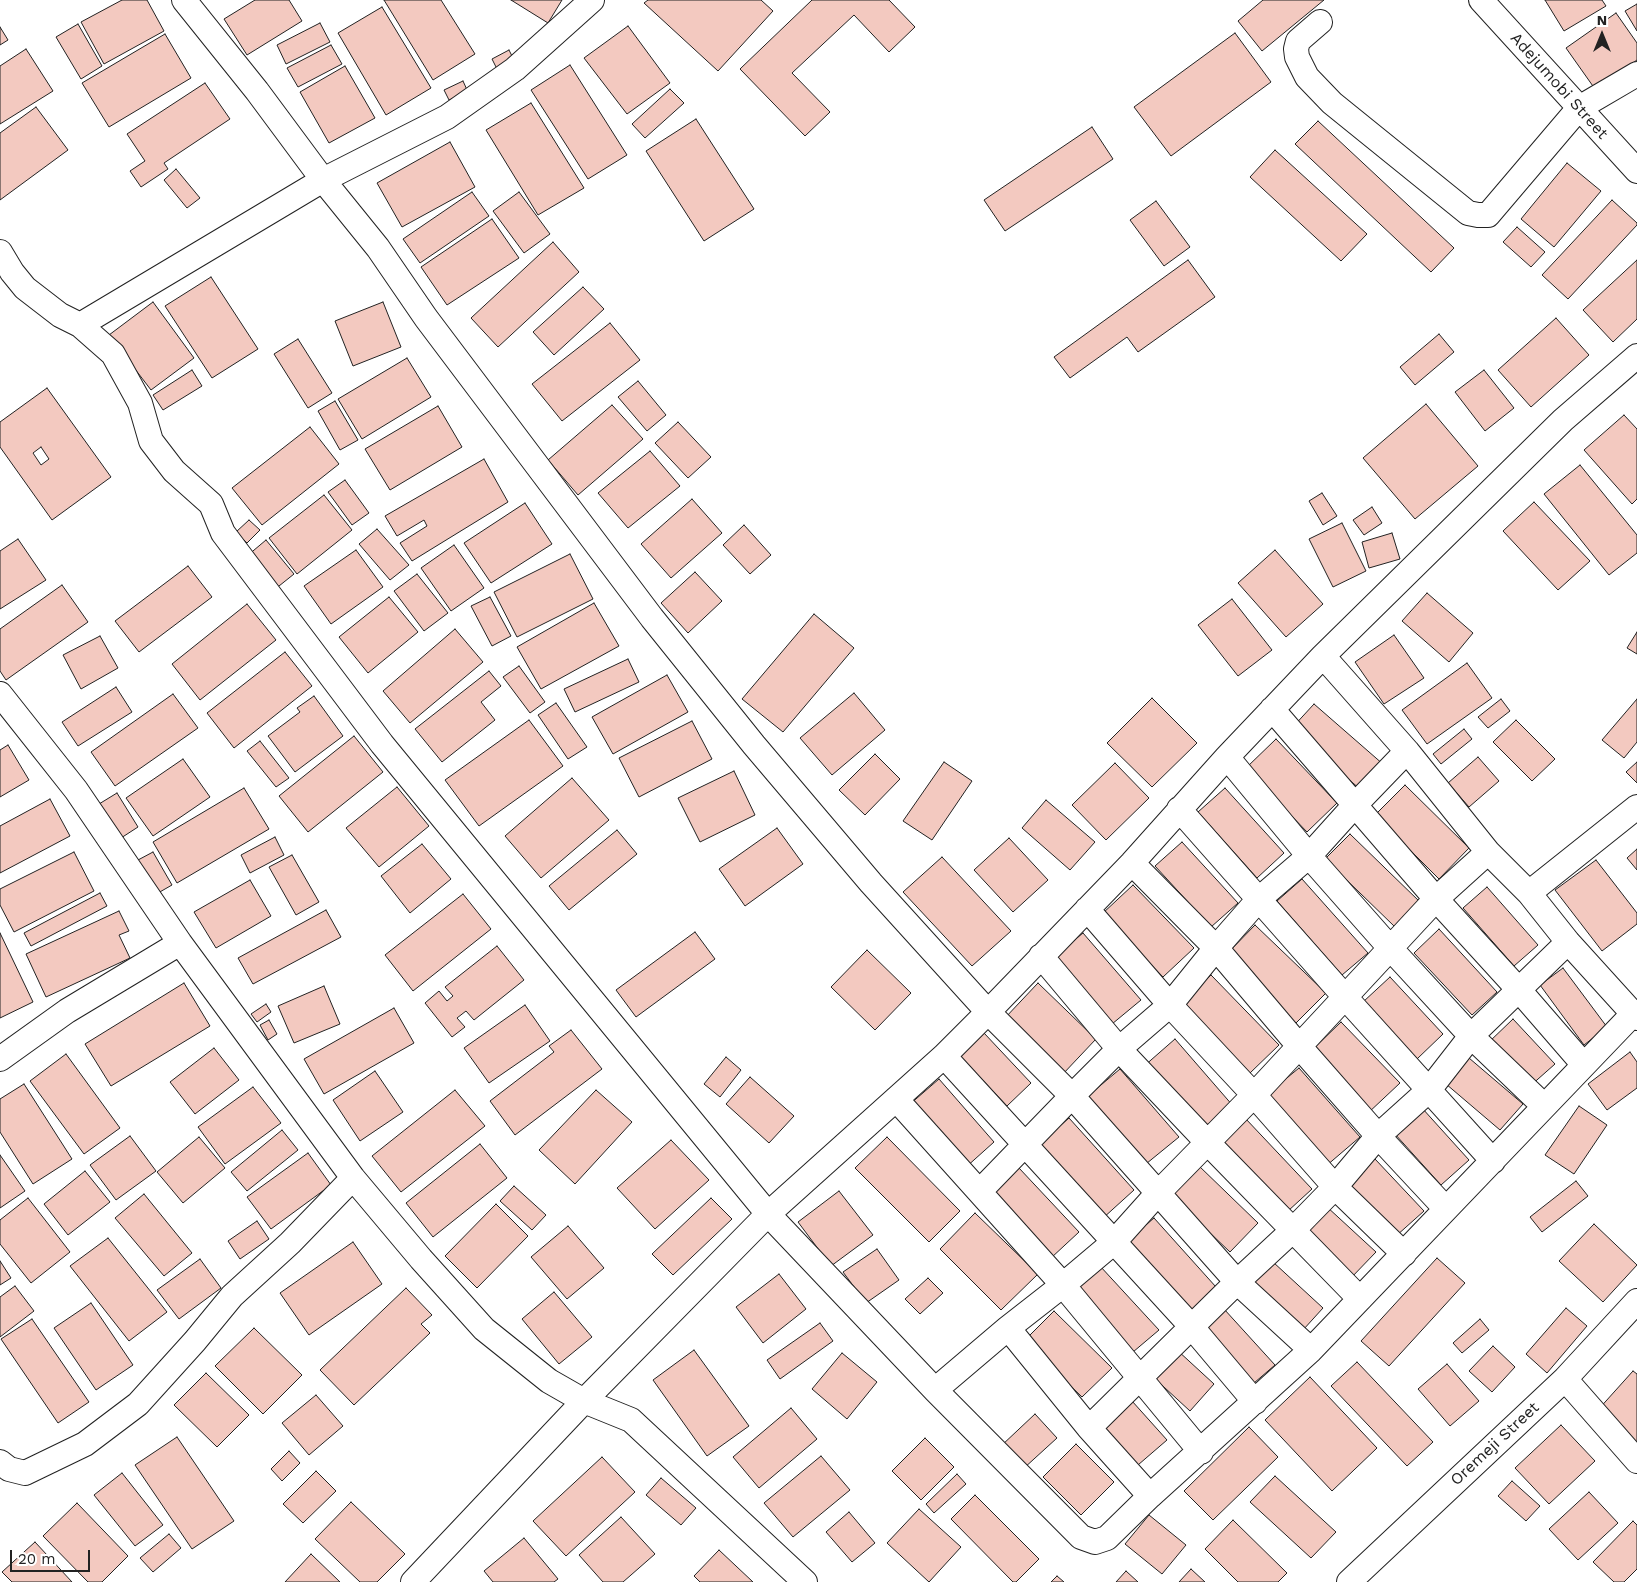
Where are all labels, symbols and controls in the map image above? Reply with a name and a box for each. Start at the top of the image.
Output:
north arrow [1577,10,1627,60]
text: N [1597,12,1607,28]
street label: Adejumobi Street [1506,29,1612,143]
street label: Oremeji Street [1447,1398,1543,1490]
scale bar [12,1540,92,1572]
text: 20 m [18,1550,56,1568]

